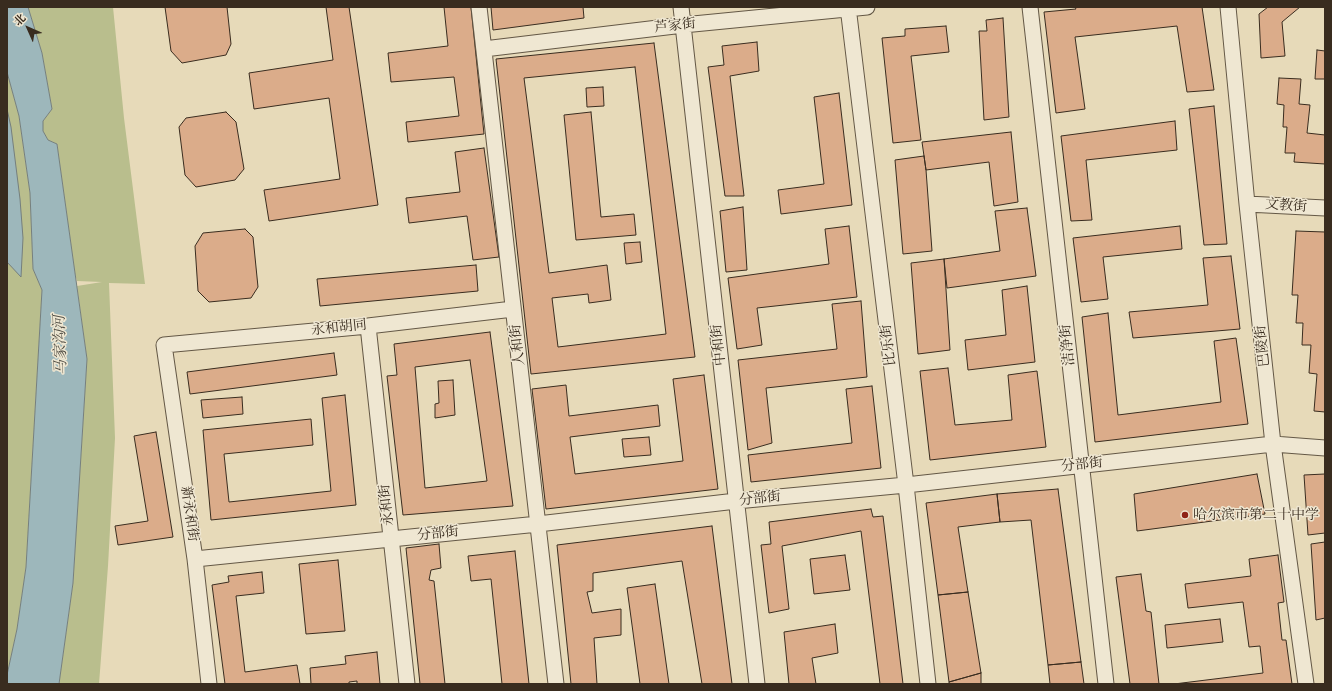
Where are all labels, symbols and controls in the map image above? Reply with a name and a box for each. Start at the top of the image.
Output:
north arrow [8,8,48,48]
text: 北 [10,10,29,29]
street label: 芦家街 [653,15,697,37]
street label: 文教街 [1264,196,1308,216]
water label: 马家沟河 [51,315,71,375]
street label: 永和胡同 [310,317,368,339]
street label: 人和街 [507,323,529,367]
street label: 中和街 [708,323,730,367]
street label: 比乐街 [878,323,900,367]
street label: 洁净街 [1057,323,1079,367]
street label: 巴陵街 [1252,324,1274,368]
street label: 分部街 [1060,454,1104,476]
street label: 永和街 [376,483,398,527]
street label: 新永和街 [177,485,201,543]
street label: 分部街 [738,488,782,510]
place label: 哈尔滨市第二十中学 [1193,507,1319,523]
marker: 哈尔滨市第二十中学 [1180,510,1190,520]
street label: 分部街 [416,523,460,545]

